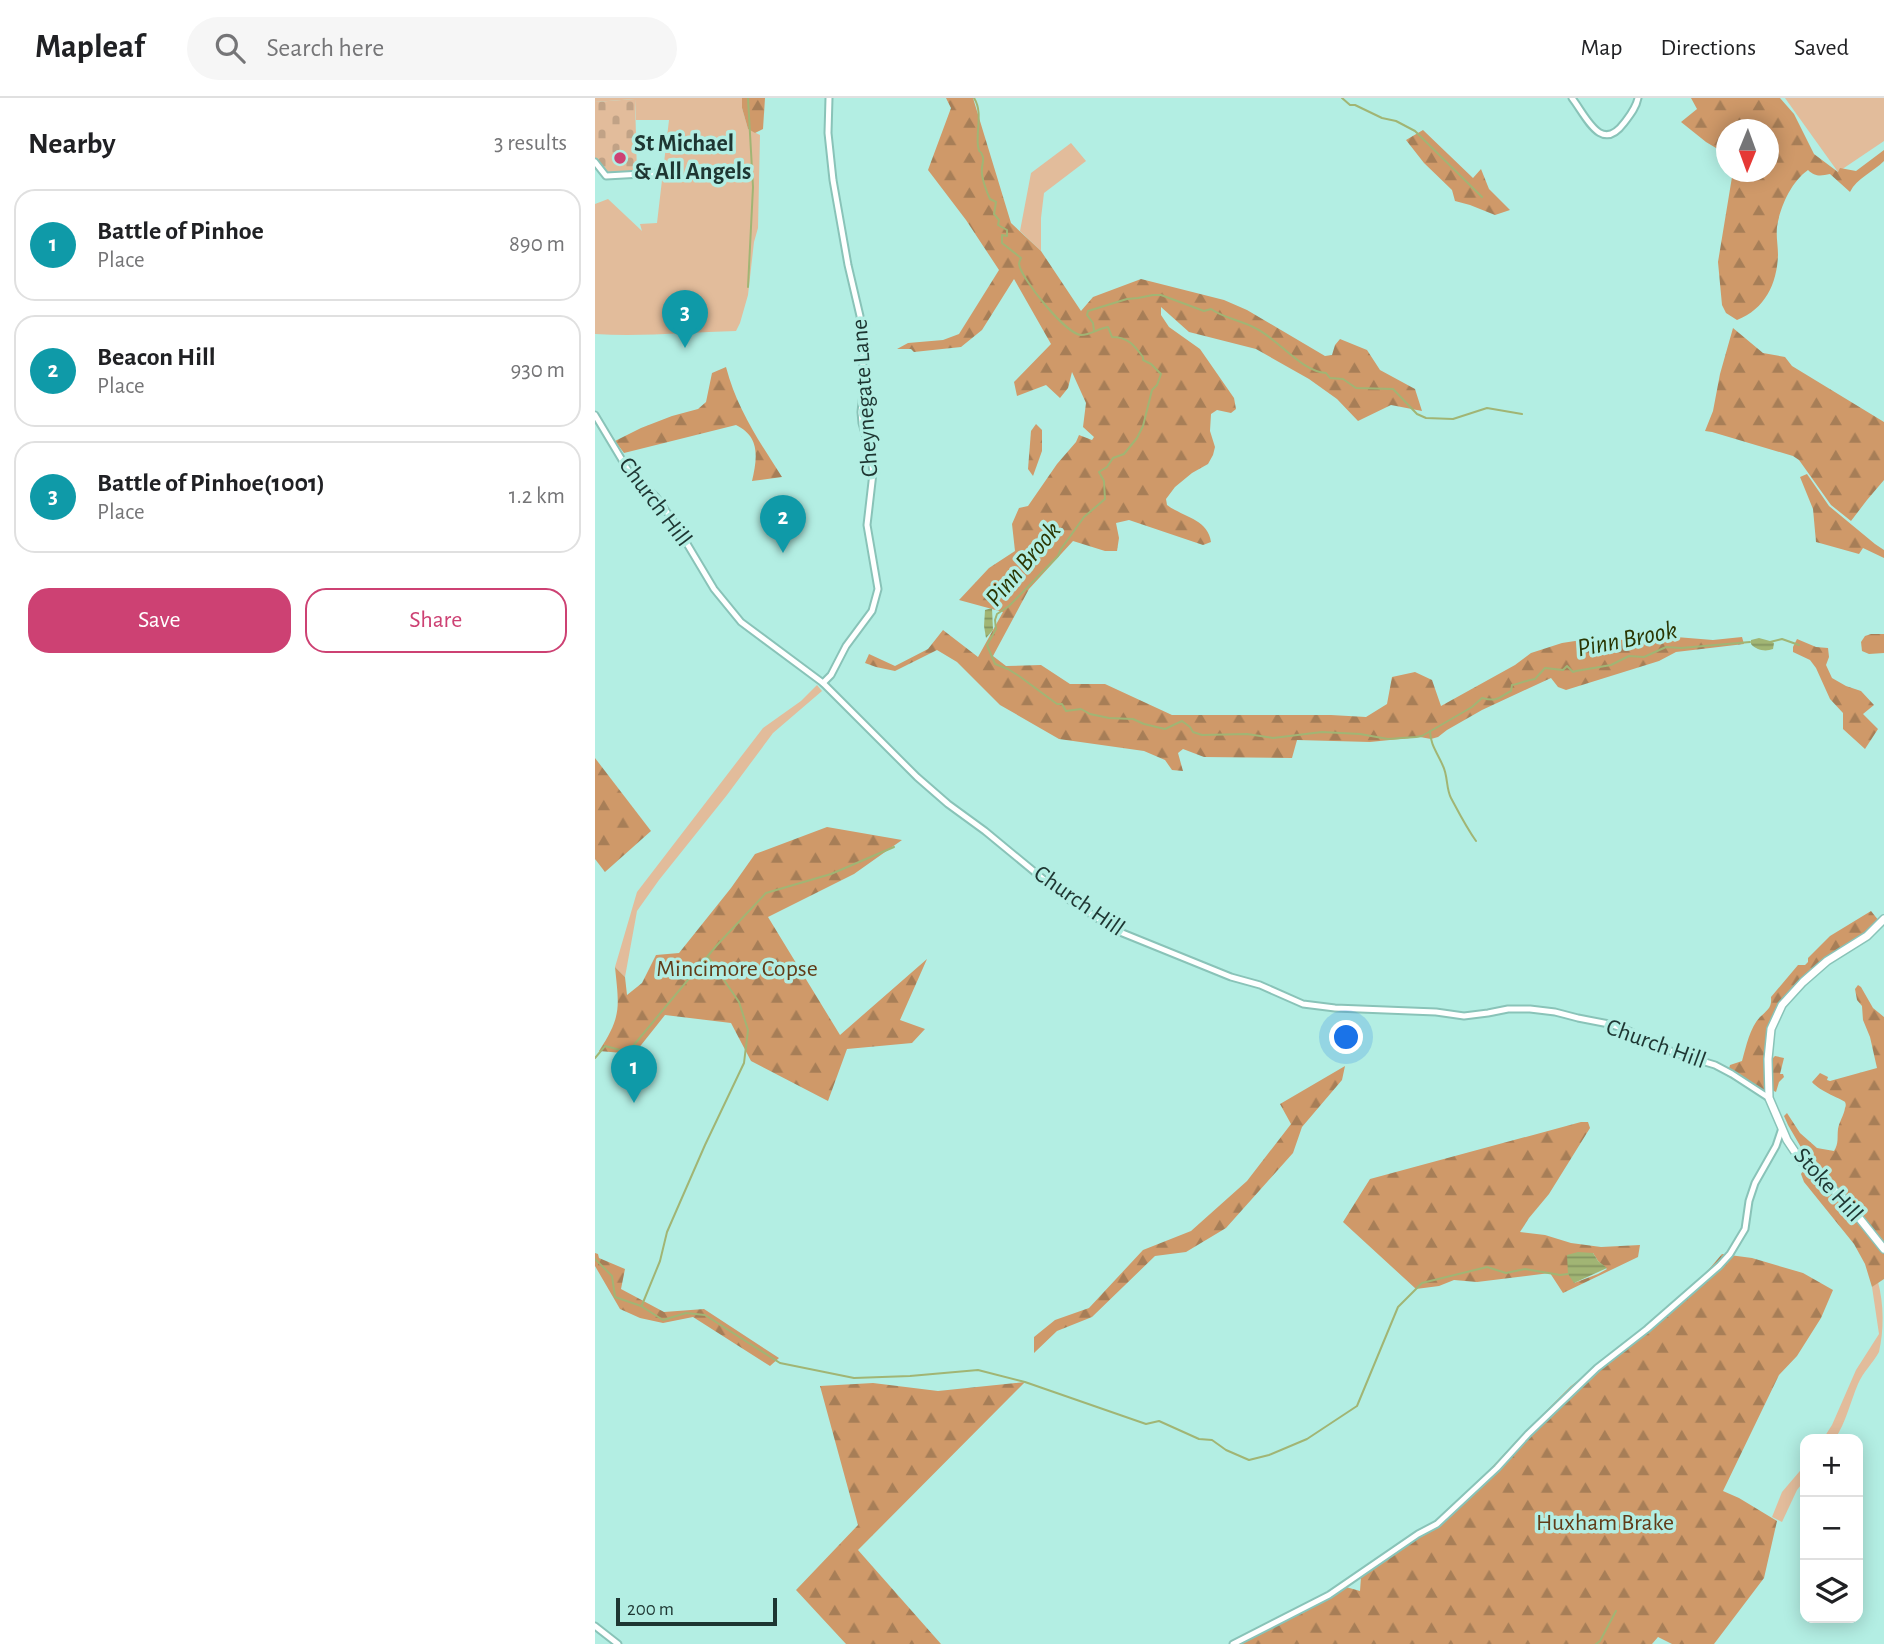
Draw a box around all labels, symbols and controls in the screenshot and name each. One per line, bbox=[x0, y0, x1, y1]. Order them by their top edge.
search box bbox=[187, 17, 677, 80]
icon: search bbox=[211, 29, 249, 67]
text: Mapleaf bbox=[35, 31, 145, 64]
text: Search here bbox=[267, 35, 384, 61]
text: Map bbox=[1580, 36, 1622, 60]
text: Directions bbox=[1660, 36, 1756, 60]
text: Saved bbox=[1794, 36, 1849, 60]
north arrow bbox=[1716, 119, 1779, 182]
text: Nearby bbox=[28, 129, 116, 159]
text: 3 results bbox=[494, 132, 567, 155]
place label: St Michael & All Angels bbox=[634, 132, 751, 184]
marker: St Michael & All Angels bbox=[612, 150, 628, 166]
text: Battle of Pinhoe bbox=[97, 218, 264, 244]
text: 1 bbox=[49, 233, 57, 256]
text: 890 m bbox=[509, 233, 565, 256]
text: Place bbox=[97, 249, 145, 272]
pin: 3 bbox=[662, 290, 708, 348]
street label: Cheynegate Lane bbox=[847, 318, 883, 478]
text: Beacon Hill bbox=[97, 344, 216, 370]
text: 2 bbox=[48, 359, 58, 382]
text: 930 m bbox=[510, 359, 565, 382]
text: Place bbox=[97, 375, 145, 398]
street label: Church Hill bbox=[614, 453, 696, 551]
text: Battle of Pinhoe(1001) bbox=[97, 470, 325, 496]
text: 3 bbox=[48, 485, 58, 508]
text: 1.2 km bbox=[509, 485, 565, 508]
pin: 2 bbox=[760, 495, 806, 553]
text: Place bbox=[97, 501, 145, 524]
water label: Pinn Brook bbox=[980, 517, 1066, 611]
button: Save bbox=[28, 588, 291, 653]
button: Share bbox=[305, 588, 567, 653]
water label: Pinn Brook bbox=[1575, 617, 1679, 661]
street label: Church Hill bbox=[1029, 861, 1129, 941]
park label: Mincimore Copse bbox=[656, 957, 818, 981]
street label: Church Hill bbox=[1603, 1015, 1709, 1073]
your location bbox=[1329, 1020, 1363, 1054]
pin: 1 bbox=[611, 1045, 657, 1103]
street label: Stoke Hill bbox=[1789, 1143, 1867, 1227]
map controls bbox=[1800, 1434, 1863, 1623]
button: + bbox=[1800, 1434, 1863, 1497]
button: − bbox=[1800, 1497, 1863, 1560]
park label: Huxham Brake bbox=[1536, 1511, 1674, 1535]
button: layers bbox=[1800, 1560, 1863, 1623]
scale bar bbox=[616, 1595, 777, 1627]
text: 200 m bbox=[627, 1600, 674, 1619]

